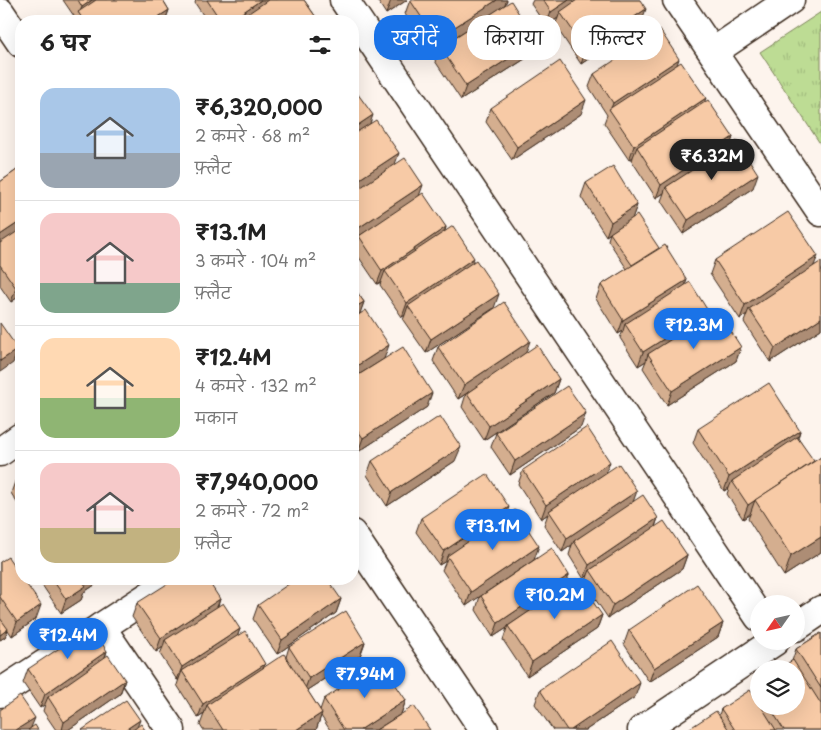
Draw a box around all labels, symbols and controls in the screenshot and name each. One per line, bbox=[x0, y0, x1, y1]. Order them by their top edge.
chip: खरीदें bbox=[374, 15, 457, 60]
chip: किराया bbox=[467, 15, 561, 60]
chip: फ़िल्टर bbox=[571, 15, 663, 60]
text: 6 घर bbox=[40, 26, 89, 58]
icon: filters bbox=[306, 31, 334, 59]
text: ₹6,320,000 bbox=[195, 90, 323, 122]
icon: home bbox=[80, 108, 140, 168]
text: 2 कमरे · 68 m² bbox=[195, 123, 310, 147]
pin: ₹6.32M bbox=[671, 138, 753, 181]
text: ₹6.32M bbox=[681, 143, 743, 167]
text: फ़्लैट bbox=[195, 155, 231, 179]
text: ₹13.1M bbox=[195, 215, 267, 247]
icon: home bbox=[80, 233, 140, 293]
text: 3 कमरे · 104 m² bbox=[195, 248, 316, 272]
text: फ़्लैट bbox=[195, 280, 231, 304]
pin: ₹12.3M bbox=[653, 308, 735, 350]
text: ₹12.3M bbox=[665, 312, 723, 336]
text: ₹12.4M bbox=[195, 340, 272, 372]
icon: home bbox=[80, 358, 140, 418]
text: 4 कमरे · 132 m² bbox=[195, 373, 317, 397]
text: मकान bbox=[195, 405, 237, 429]
text: ₹7,940,000 bbox=[195, 465, 318, 497]
icon: home bbox=[80, 483, 140, 543]
text: 2 कमरे · 72 m² bbox=[195, 498, 309, 522]
pin: ₹13.1M bbox=[452, 508, 534, 551]
text: ₹13.1M bbox=[466, 513, 520, 537]
text: फ़्लैट bbox=[195, 530, 231, 554]
pin: ₹10.2M bbox=[514, 578, 596, 620]
text: ₹10.2M bbox=[525, 582, 585, 606]
north arrow bbox=[750, 595, 805, 650]
map controls bbox=[750, 595, 805, 715]
pin: ₹12.4M bbox=[27, 618, 109, 660]
text: ₹12.4M bbox=[39, 622, 97, 646]
pin: ₹7.94M bbox=[324, 656, 406, 699]
button: layers bbox=[750, 660, 805, 715]
text: ₹7.94M bbox=[335, 661, 395, 685]

